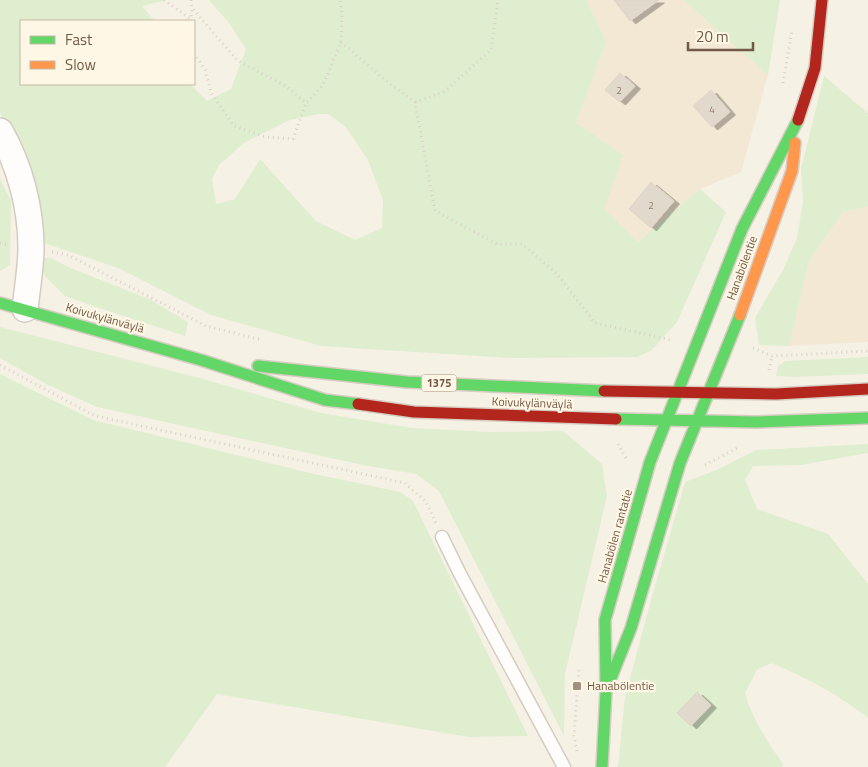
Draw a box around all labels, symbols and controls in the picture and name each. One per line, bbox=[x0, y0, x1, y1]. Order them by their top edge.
legend bbox=[20, 20, 195, 85]
scale bar bbox=[688, 20, 753, 52]
text: 20 m bbox=[696, 25, 729, 48]
text: Fast bbox=[65, 28, 93, 51]
text: Slow bbox=[65, 53, 96, 76]
house number: 2 bbox=[616, 83, 622, 98]
house number: 4 bbox=[709, 102, 715, 117]
house number: 2 bbox=[648, 198, 654, 213]
street label: Hanabölentie bbox=[721, 233, 762, 303]
street label: Koivukylänväylä bbox=[64, 297, 147, 338]
road number: 1375 bbox=[422, 374, 456, 392]
street label: Koivukylänväylä bbox=[491, 392, 573, 413]
street label: Hanabölen rantatie bbox=[592, 487, 637, 585]
place label: Hanabölentie bbox=[587, 676, 654, 695]
marker: Hanabölentie bbox=[571, 680, 583, 692]

